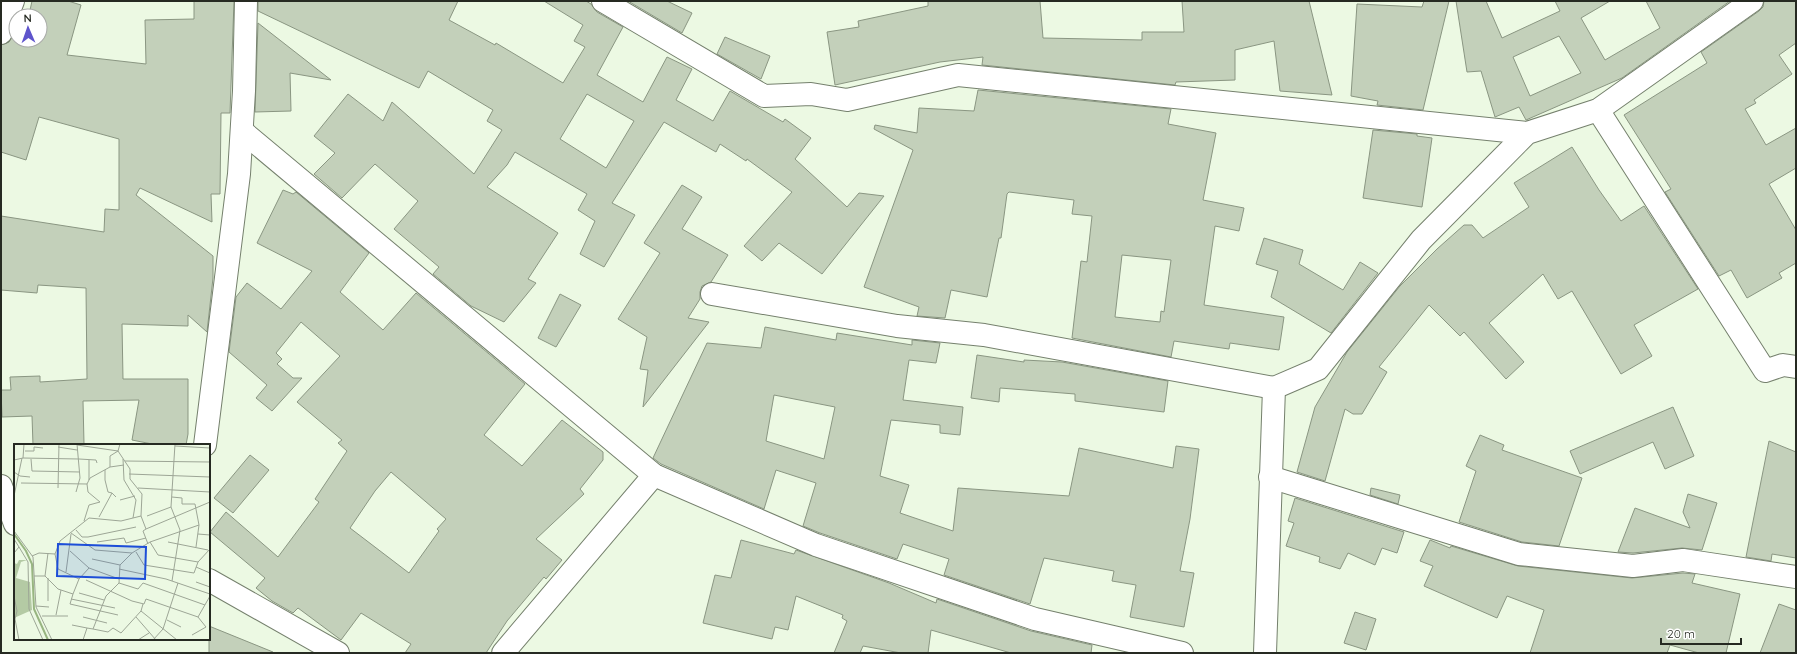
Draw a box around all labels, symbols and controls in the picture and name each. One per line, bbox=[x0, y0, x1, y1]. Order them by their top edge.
north arrow bbox=[8, 8, 48, 48]
text: N bbox=[23, 11, 32, 25]
inset map bbox=[14, 444, 210, 640]
scale bar bbox=[1661, 620, 1741, 646]
text: 20 m bbox=[1667, 626, 1695, 641]

